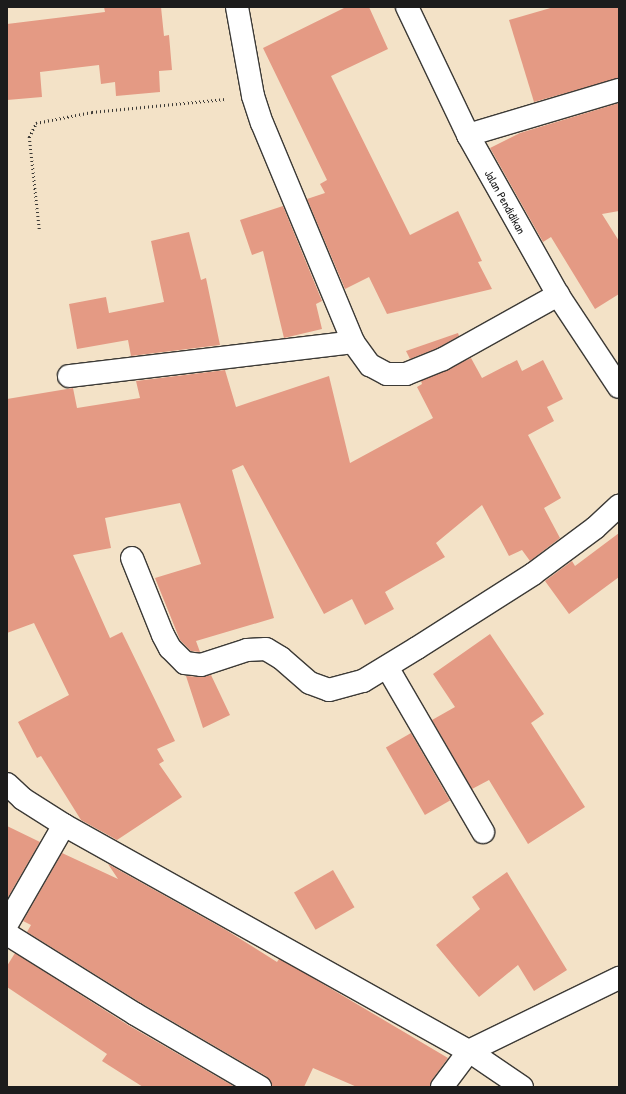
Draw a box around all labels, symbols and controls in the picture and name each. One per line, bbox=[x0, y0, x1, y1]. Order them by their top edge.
street label: Jalan Pendidikan bbox=[481, 167, 529, 237]

